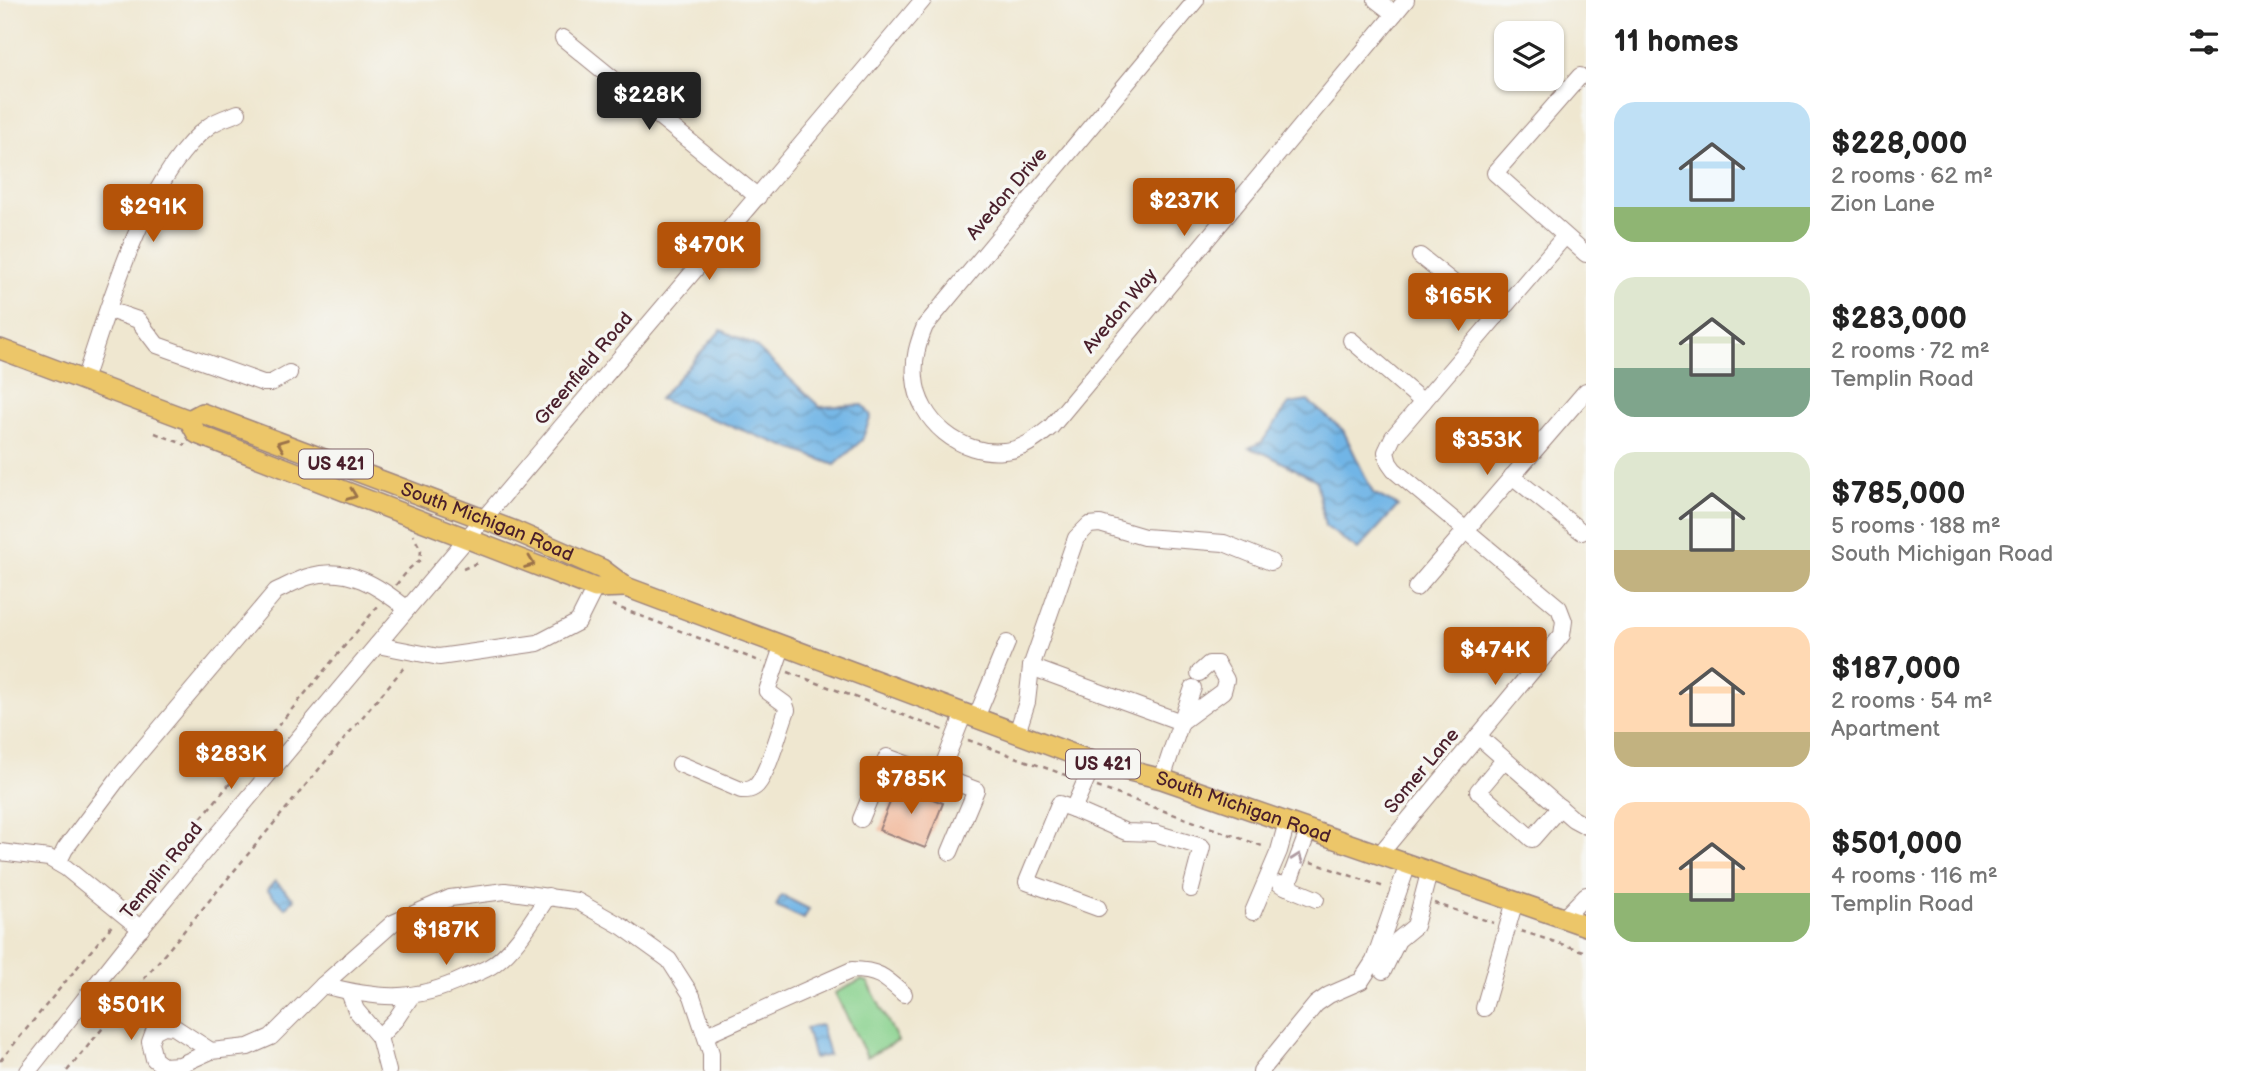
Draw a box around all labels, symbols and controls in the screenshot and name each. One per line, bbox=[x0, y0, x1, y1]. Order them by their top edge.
map controls bbox=[1494, 21, 1564, 91]
button: layers bbox=[1494, 21, 1564, 91]
icon: filters bbox=[2185, 23, 2223, 61]
text: 11 homes bbox=[1614, 24, 1738, 60]
pin: $228K bbox=[600, 72, 698, 132]
text: $228K bbox=[613, 81, 685, 109]
text: $228,000 bbox=[1831, 126, 1967, 162]
icon: home bbox=[1670, 130, 1754, 214]
street label: Avedon Drive bbox=[962, 143, 1052, 245]
text: 2 rooms · 62 m² bbox=[1831, 162, 1993, 190]
pin: $237K bbox=[1135, 178, 1233, 238]
pin: $291K bbox=[104, 184, 202, 244]
text: $237K bbox=[1149, 187, 1219, 215]
text: Zion Lane bbox=[1831, 190, 1935, 218]
text: $291K bbox=[119, 193, 187, 221]
pin: $470K bbox=[660, 222, 758, 282]
text: $470K bbox=[673, 231, 745, 259]
street label: Avedon Way bbox=[1078, 264, 1162, 358]
pin: $165K bbox=[1409, 274, 1507, 333]
text: $165K bbox=[1424, 282, 1492, 310]
text: $283,000 bbox=[1831, 301, 1967, 337]
icon: home bbox=[1670, 305, 1754, 389]
street label: Greenfield Road bbox=[530, 308, 638, 430]
text: 2 rooms · 72 m² bbox=[1831, 337, 1990, 365]
text: Templin Road bbox=[1831, 365, 1974, 393]
pin: $353K bbox=[1438, 418, 1536, 477]
text: $353K bbox=[1452, 426, 1522, 454]
one-way arrow bbox=[277, 438, 289, 452]
road number: US 421 bbox=[299, 450, 373, 478]
text: $785,000 bbox=[1831, 476, 1965, 512]
street label: South Michigan Road bbox=[398, 478, 577, 567]
icon: home bbox=[1670, 480, 1754, 564]
one-way arrow bbox=[345, 486, 357, 500]
text: 5 rooms · 188 m² bbox=[1831, 512, 2001, 540]
text: South Michigan Road bbox=[1831, 540, 2053, 568]
one-way arrow bbox=[524, 555, 536, 569]
pin: $474K bbox=[1446, 628, 1544, 687]
text: $474K bbox=[1460, 636, 1530, 664]
text: $187,000 bbox=[1831, 651, 1961, 687]
icon: home bbox=[1670, 655, 1754, 739]
text: 2 rooms · 54 m² bbox=[1831, 687, 1993, 715]
text: Apartment bbox=[1831, 715, 1940, 743]
street label: Somer Lane bbox=[1380, 724, 1464, 818]
pin: $283K bbox=[182, 732, 280, 791]
text: $283K bbox=[195, 740, 267, 768]
road number: US 421 bbox=[1066, 750, 1140, 778]
pin: $785K bbox=[862, 756, 960, 816]
text: $785K bbox=[876, 765, 946, 793]
street label: South Michigan Road bbox=[1154, 766, 1334, 848]
street label: Templin Road bbox=[116, 818, 208, 924]
text: $501,000 bbox=[1831, 826, 1962, 862]
icon: home bbox=[1670, 830, 1754, 914]
one-way arrow bbox=[1290, 852, 1304, 864]
text: 4 rooms · 116 m² bbox=[1831, 862, 1998, 890]
text: Templin Road bbox=[1831, 890, 1974, 918]
pin: $187K bbox=[397, 908, 495, 967]
text: $187K bbox=[413, 916, 480, 944]
pin: $501K bbox=[82, 982, 180, 1042]
text: $501K bbox=[97, 991, 165, 1019]

